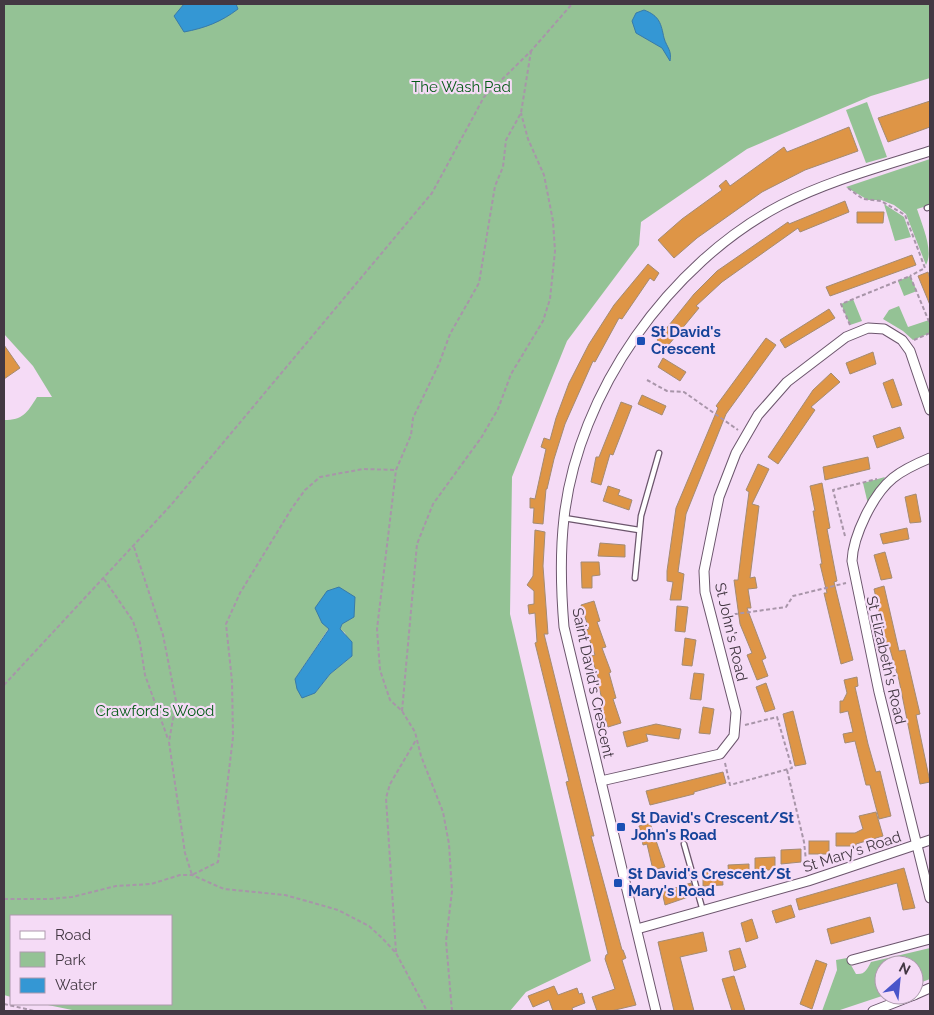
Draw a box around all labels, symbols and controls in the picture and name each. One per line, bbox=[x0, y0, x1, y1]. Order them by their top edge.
park label: The Wash Pad bbox=[411, 78, 511, 96]
place label: St David's Crescent bbox=[651, 323, 721, 358]
marker: St David's Crescent bbox=[635, 335, 647, 347]
street label: St John's Road bbox=[711, 581, 751, 683]
street label: St Elizabeth's Road bbox=[862, 594, 910, 726]
street label: Saint David's Crescent bbox=[568, 606, 618, 760]
park label: Crawford's Wood bbox=[96, 702, 214, 720]
place label: St David's Crescent/St John's Road bbox=[631, 809, 794, 844]
marker: St David's Crescent/St John's Road bbox=[615, 821, 627, 833]
street label: St Mary's Road bbox=[801, 828, 903, 876]
place label: St David's Crescent/St Mary's Road bbox=[628, 865, 791, 900]
marker: St David's Crescent/St Mary's Road bbox=[612, 877, 624, 889]
legend bbox=[10, 915, 172, 1005]
text: Road bbox=[55, 926, 91, 944]
text: Park bbox=[55, 951, 86, 969]
north arrow bbox=[874, 955, 924, 1005]
text: N bbox=[897, 959, 913, 978]
text: Water bbox=[55, 976, 98, 994]

